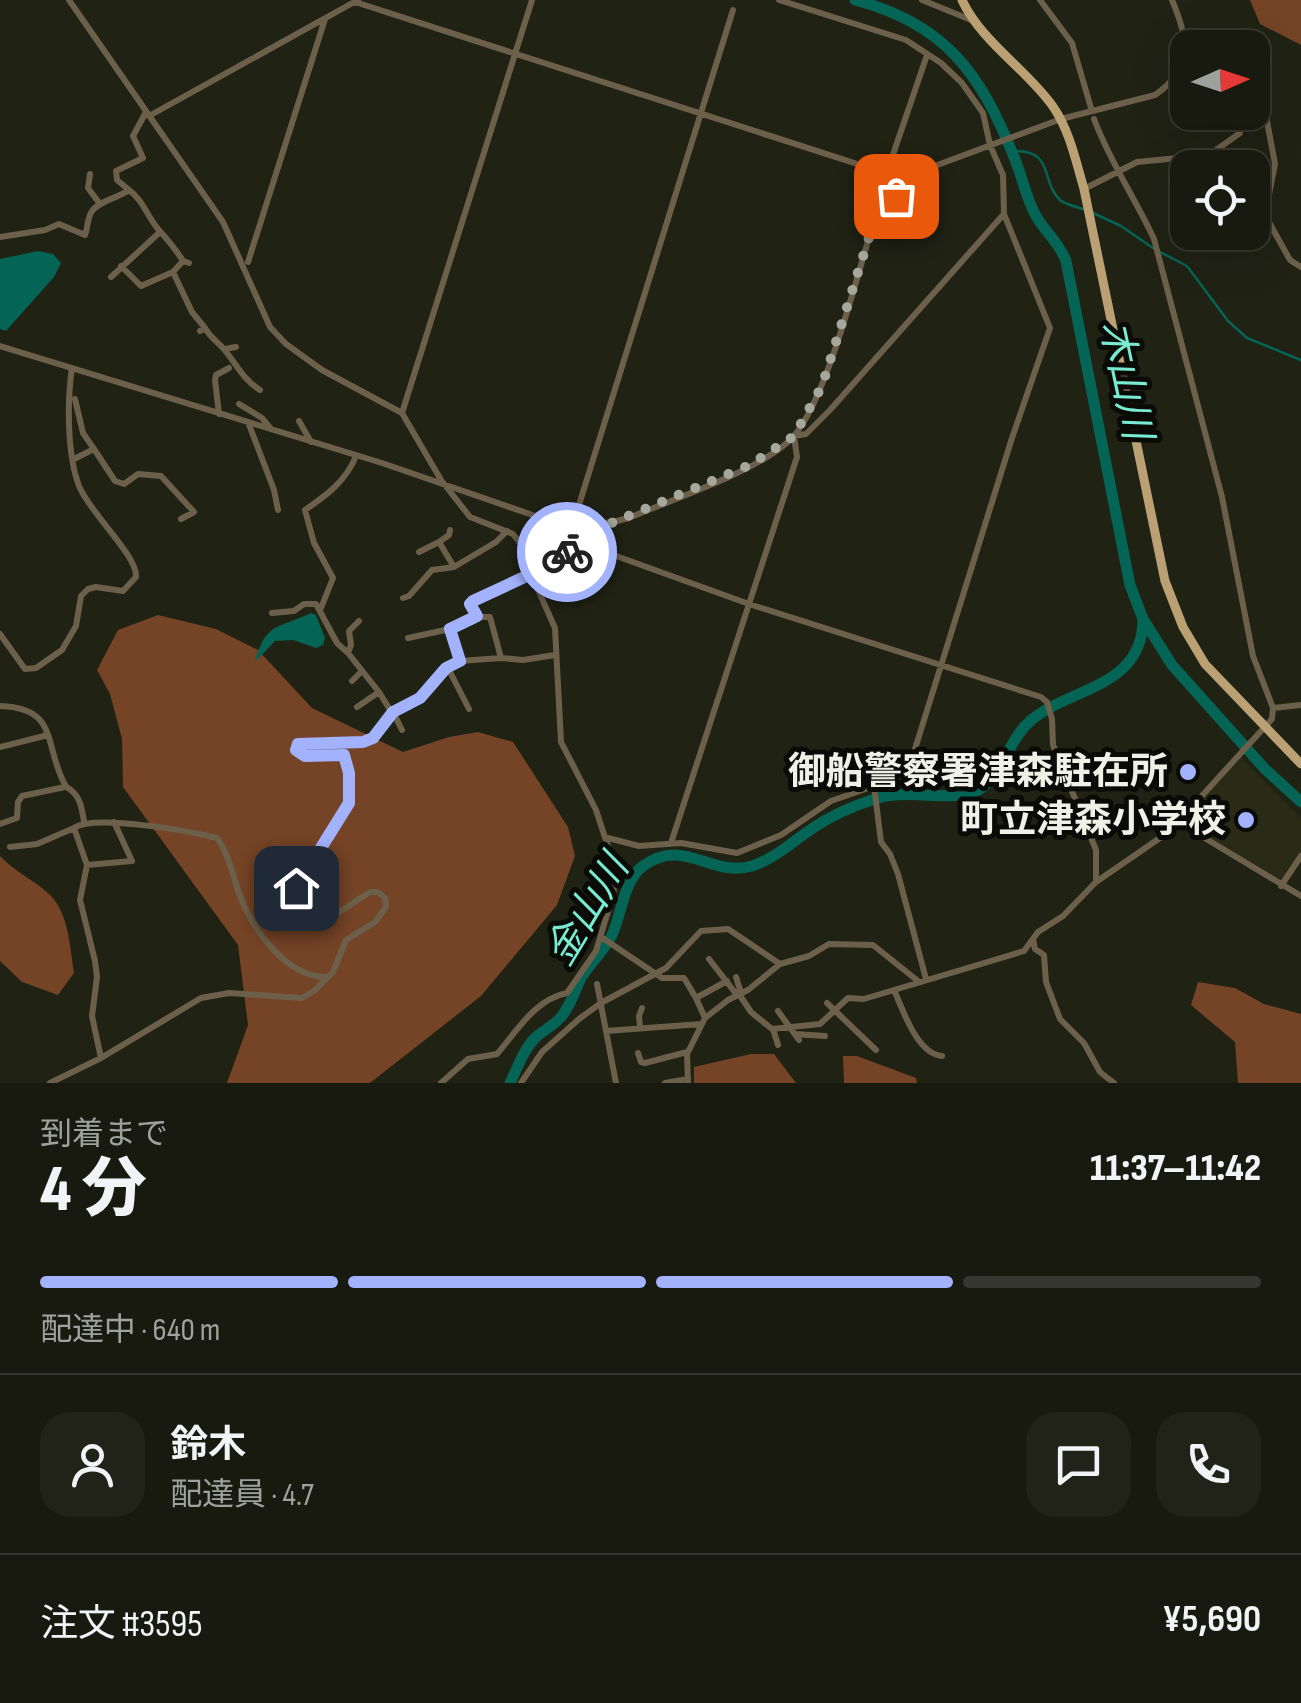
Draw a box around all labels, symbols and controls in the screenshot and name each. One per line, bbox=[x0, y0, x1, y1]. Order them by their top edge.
north arrow bbox=[1170, 30, 1270, 130]
map controls bbox=[1170, 30, 1270, 250]
button: locate bbox=[1170, 150, 1270, 250]
pin bbox=[854, 154, 939, 239]
icon: bag bbox=[869, 169, 924, 224]
water label: 木山川 bbox=[1089, 316, 1162, 448]
courier bbox=[517, 502, 617, 602]
icon: bike bbox=[540, 525, 595, 580]
place label: 御船警察署津森駐在所 bbox=[788, 750, 1168, 795]
marker: 御船警察署津森駐在所 bbox=[1177, 761, 1199, 783]
place label: 町立津森小学校 bbox=[960, 798, 1226, 843]
marker: 町立津森小学校 bbox=[1235, 809, 1257, 831]
water label: 金山川 bbox=[537, 844, 642, 975]
pin bbox=[254, 846, 339, 931]
icon: home bbox=[269, 861, 324, 916]
text: 到着まで bbox=[40, 1115, 168, 1154]
text: 11:37–11:42 bbox=[1090, 1146, 1261, 1191]
text: 4 分 bbox=[40, 1152, 147, 1230]
text: 配達中 · 640 m bbox=[40, 1311, 220, 1350]
button: person bbox=[40, 1412, 145, 1517]
button: chat bbox=[1026, 1412, 1131, 1517]
button: phone bbox=[1156, 1412, 1261, 1517]
text: 鈴木 bbox=[170, 1423, 246, 1468]
text: 配達員 · 4.7 bbox=[170, 1476, 314, 1515]
text: ¥5,690 bbox=[1162, 1597, 1261, 1642]
text: 注文 #3595 bbox=[40, 1602, 203, 1647]

